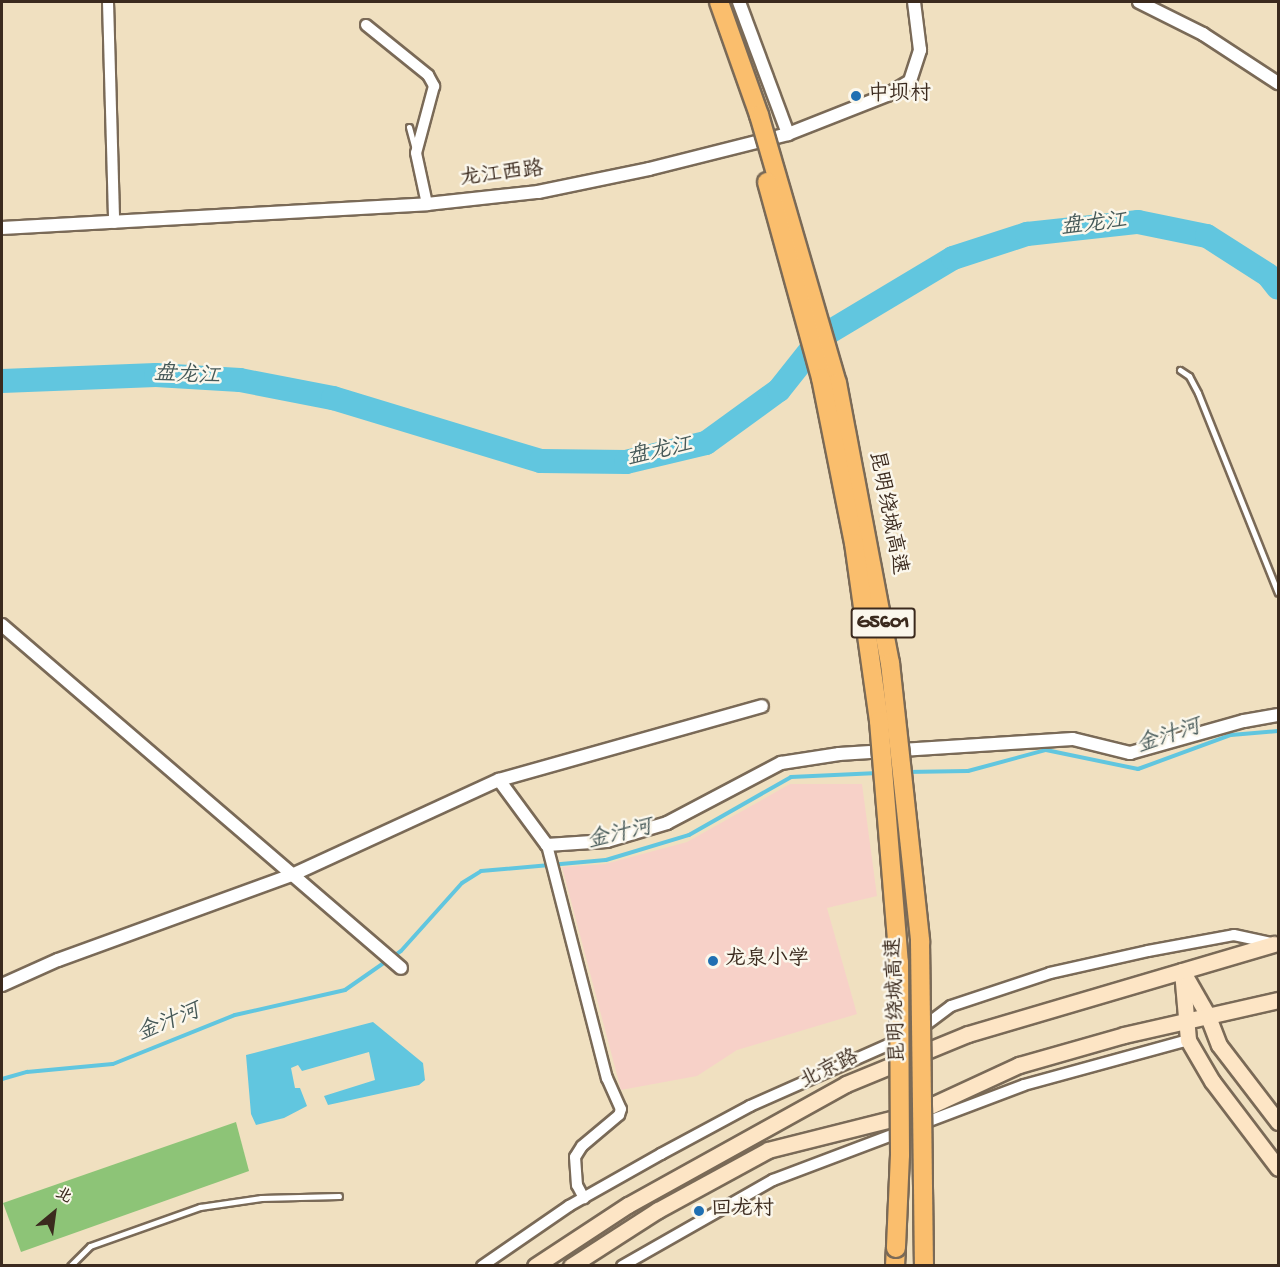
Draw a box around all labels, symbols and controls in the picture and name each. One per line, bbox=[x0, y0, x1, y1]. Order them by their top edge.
place label: 中坝村 bbox=[868, 83, 931, 109]
marker: 中坝村 bbox=[849, 89, 863, 103]
street label: 龙江西路 bbox=[459, 158, 545, 194]
water label: 盘龙江 bbox=[1060, 209, 1128, 243]
water label: 盘龙江 bbox=[153, 362, 221, 392]
water label: 盘龙江 bbox=[625, 433, 695, 473]
street label: 昆明绕城高速 bbox=[862, 449, 910, 577]
road number: G5601 bbox=[850, 606, 916, 640]
water label: 金汁河 bbox=[1134, 715, 1204, 761]
water label: 金汁河 bbox=[585, 816, 655, 856]
street label: 昆明绕城高速 bbox=[883, 937, 913, 1063]
place label: 龙泉小学 bbox=[725, 948, 809, 974]
marker: 龙泉小学 bbox=[706, 954, 720, 968]
water label: 金汁河 bbox=[133, 999, 205, 1049]
street label: 北京路 bbox=[796, 1046, 864, 1096]
north arrow bbox=[24, 1183, 84, 1243]
text: 北 bbox=[51, 1185, 75, 1209]
place label: 回龙村 bbox=[711, 1198, 774, 1224]
marker: 回龙村 bbox=[692, 1204, 706, 1218]

